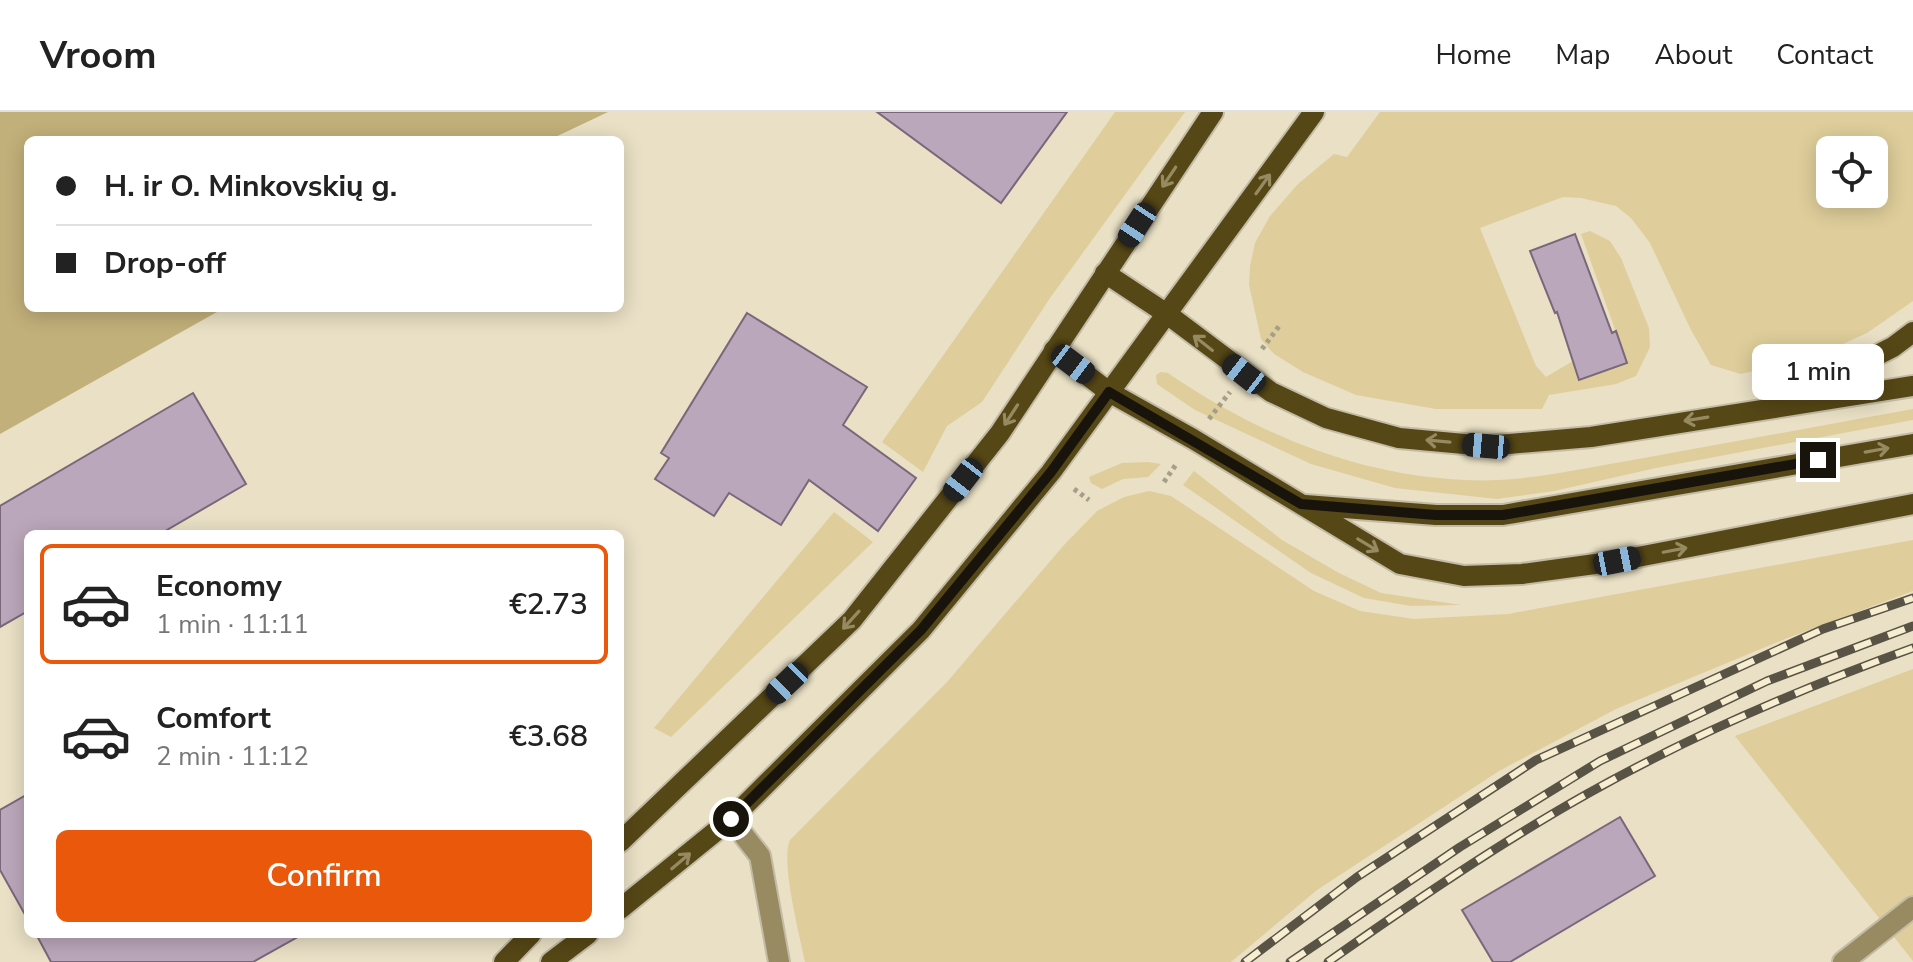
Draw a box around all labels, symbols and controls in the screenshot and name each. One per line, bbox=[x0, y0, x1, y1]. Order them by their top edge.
text: Vroom bbox=[40, 30, 157, 81]
text: Home bbox=[1436, 36, 1511, 74]
text: Map bbox=[1555, 36, 1610, 74]
text: About bbox=[1654, 36, 1732, 74]
text: Contact bbox=[1776, 36, 1873, 74]
map controls bbox=[1816, 136, 1888, 208]
button: locate bbox=[1816, 136, 1888, 208]
one-way arrow bbox=[1161, 165, 1177, 187]
text: H. ir O. Minkovskių g. bbox=[104, 166, 397, 207]
one-way arrow bbox=[1254, 173, 1271, 195]
car bbox=[1114, 198, 1160, 252]
text: Drop-off bbox=[104, 243, 226, 284]
one-way arrow bbox=[1193, 334, 1214, 351]
car bbox=[1047, 340, 1099, 388]
callout: 1 min bbox=[1752, 344, 1884, 400]
car bbox=[1218, 350, 1270, 398]
text: 1 min bbox=[1785, 354, 1851, 389]
one-way arrow bbox=[1003, 404, 1020, 426]
one-way arrow bbox=[1684, 413, 1710, 428]
car bbox=[1461, 432, 1511, 460]
one-way arrow bbox=[1426, 434, 1452, 449]
one-way arrow bbox=[1864, 441, 1889, 456]
route end bbox=[1800, 442, 1836, 478]
car bbox=[939, 454, 987, 506]
one-way arrow bbox=[1356, 537, 1379, 553]
one-way arrow bbox=[1662, 541, 1688, 556]
car bbox=[1591, 545, 1643, 577]
text: Economy bbox=[156, 566, 282, 607]
icon: car bbox=[60, 568, 132, 640]
text: €2.73 bbox=[509, 584, 588, 625]
text: 1 min · 11:11 bbox=[156, 607, 309, 642]
one-way arrow bbox=[842, 609, 860, 629]
car bbox=[761, 658, 813, 708]
text: Comfort bbox=[156, 698, 271, 739]
icon: car bbox=[60, 700, 132, 772]
text: €3.68 bbox=[509, 716, 588, 757]
text: 2 min · 11:12 bbox=[156, 739, 309, 774]
route start bbox=[713, 801, 749, 837]
button: Confirm bbox=[56, 830, 592, 922]
one-way arrow bbox=[670, 852, 691, 869]

